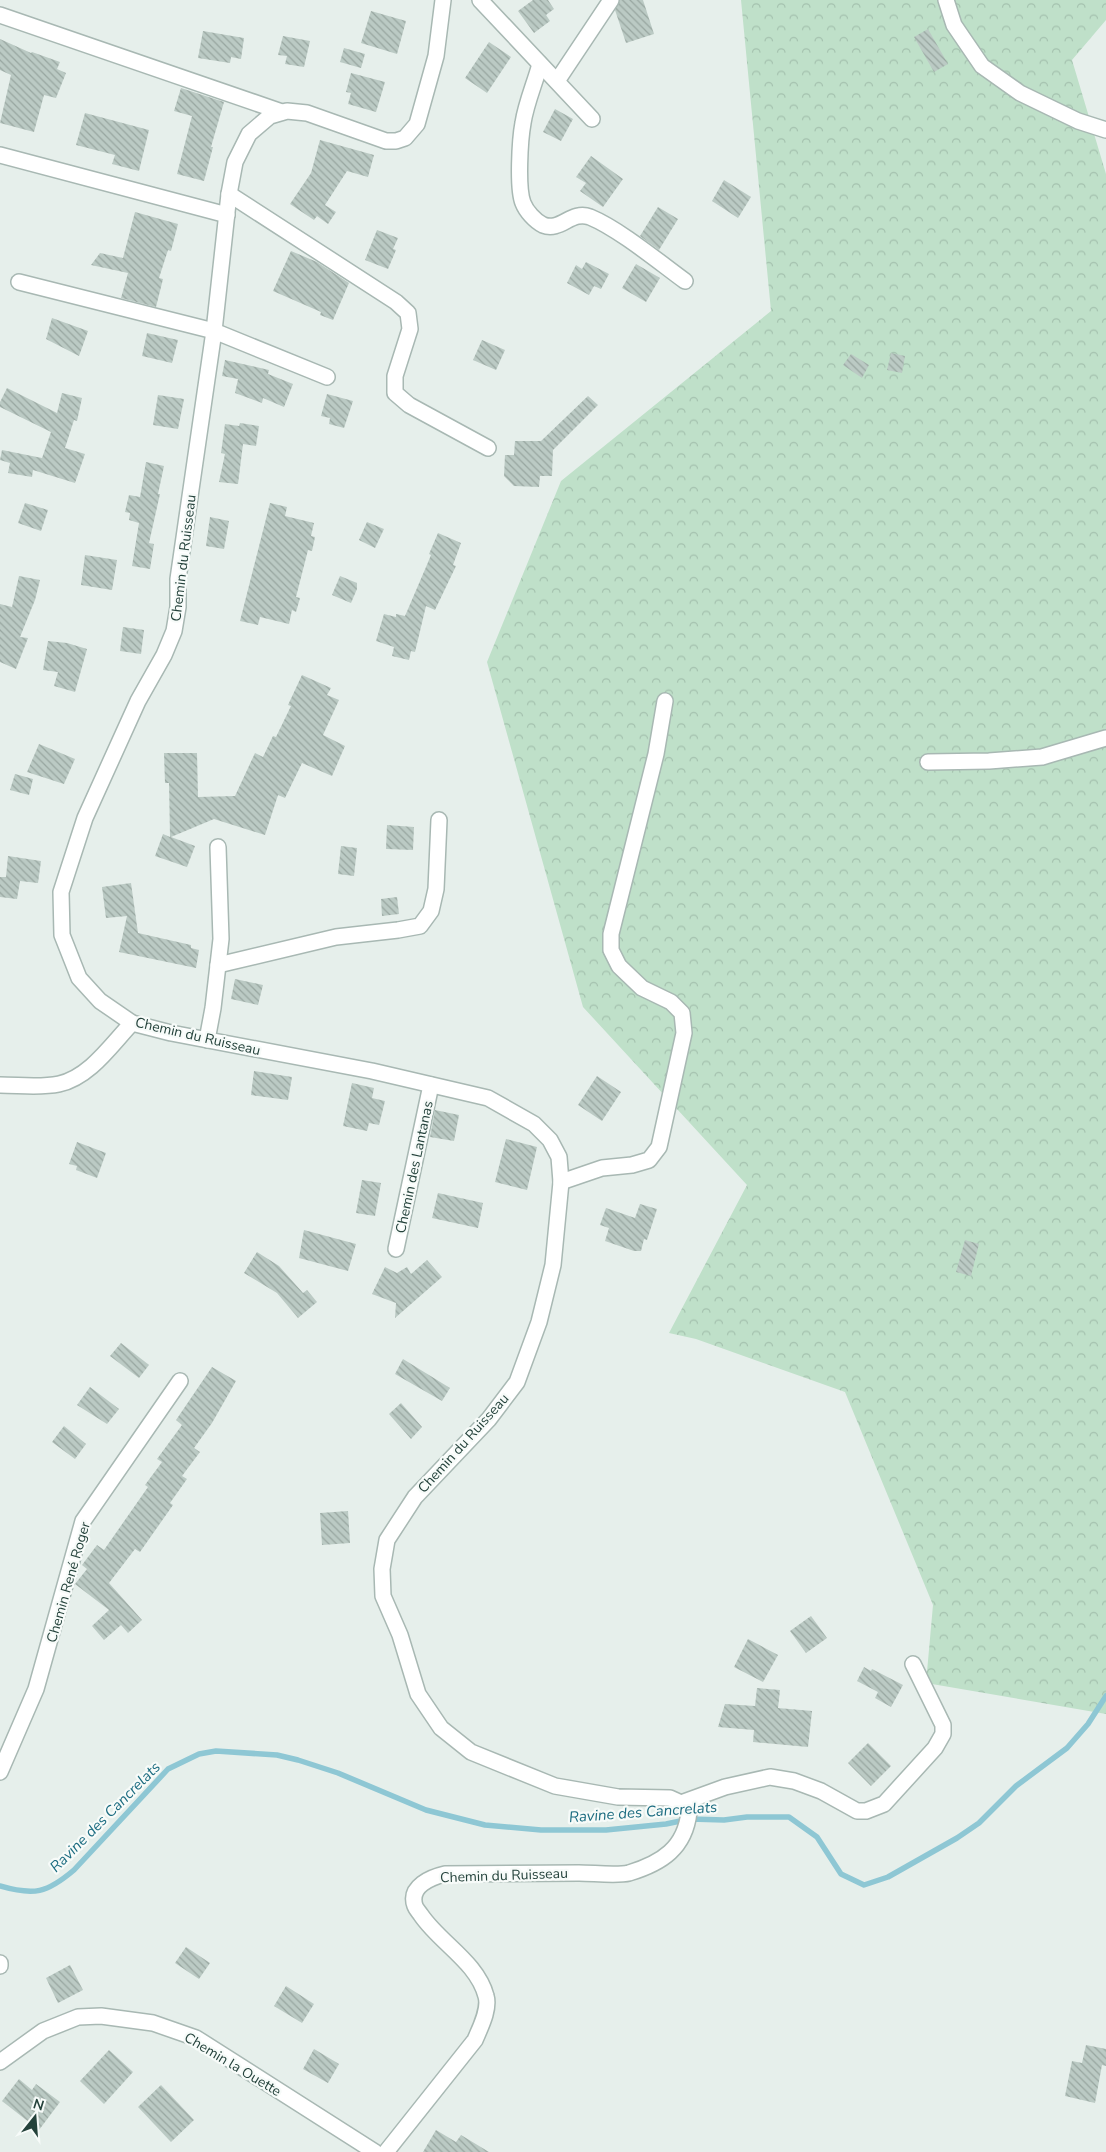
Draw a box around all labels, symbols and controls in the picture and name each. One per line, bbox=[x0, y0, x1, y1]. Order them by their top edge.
street label: Chemin du Ruisseau bbox=[166, 493, 201, 623]
street label: Chemin du Ruisseau bbox=[133, 1013, 262, 1060]
street label: Chemin des Lantanas bbox=[391, 1099, 438, 1235]
street label: Chemin du Ruisseau bbox=[414, 1389, 513, 1497]
street label: Chemin René Roger bbox=[42, 1519, 95, 1645]
water label: Ravine des Cancrelats bbox=[45, 1757, 165, 1877]
water label: Ravine des Cancrelats bbox=[568, 1797, 718, 1827]
street label: Chemin du Ruisseau bbox=[440, 1864, 568, 1887]
street label: Chemin la Ouette bbox=[181, 2028, 285, 2101]
north arrow bbox=[10, 2092, 60, 2142]
text: N bbox=[31, 2094, 46, 2116]

